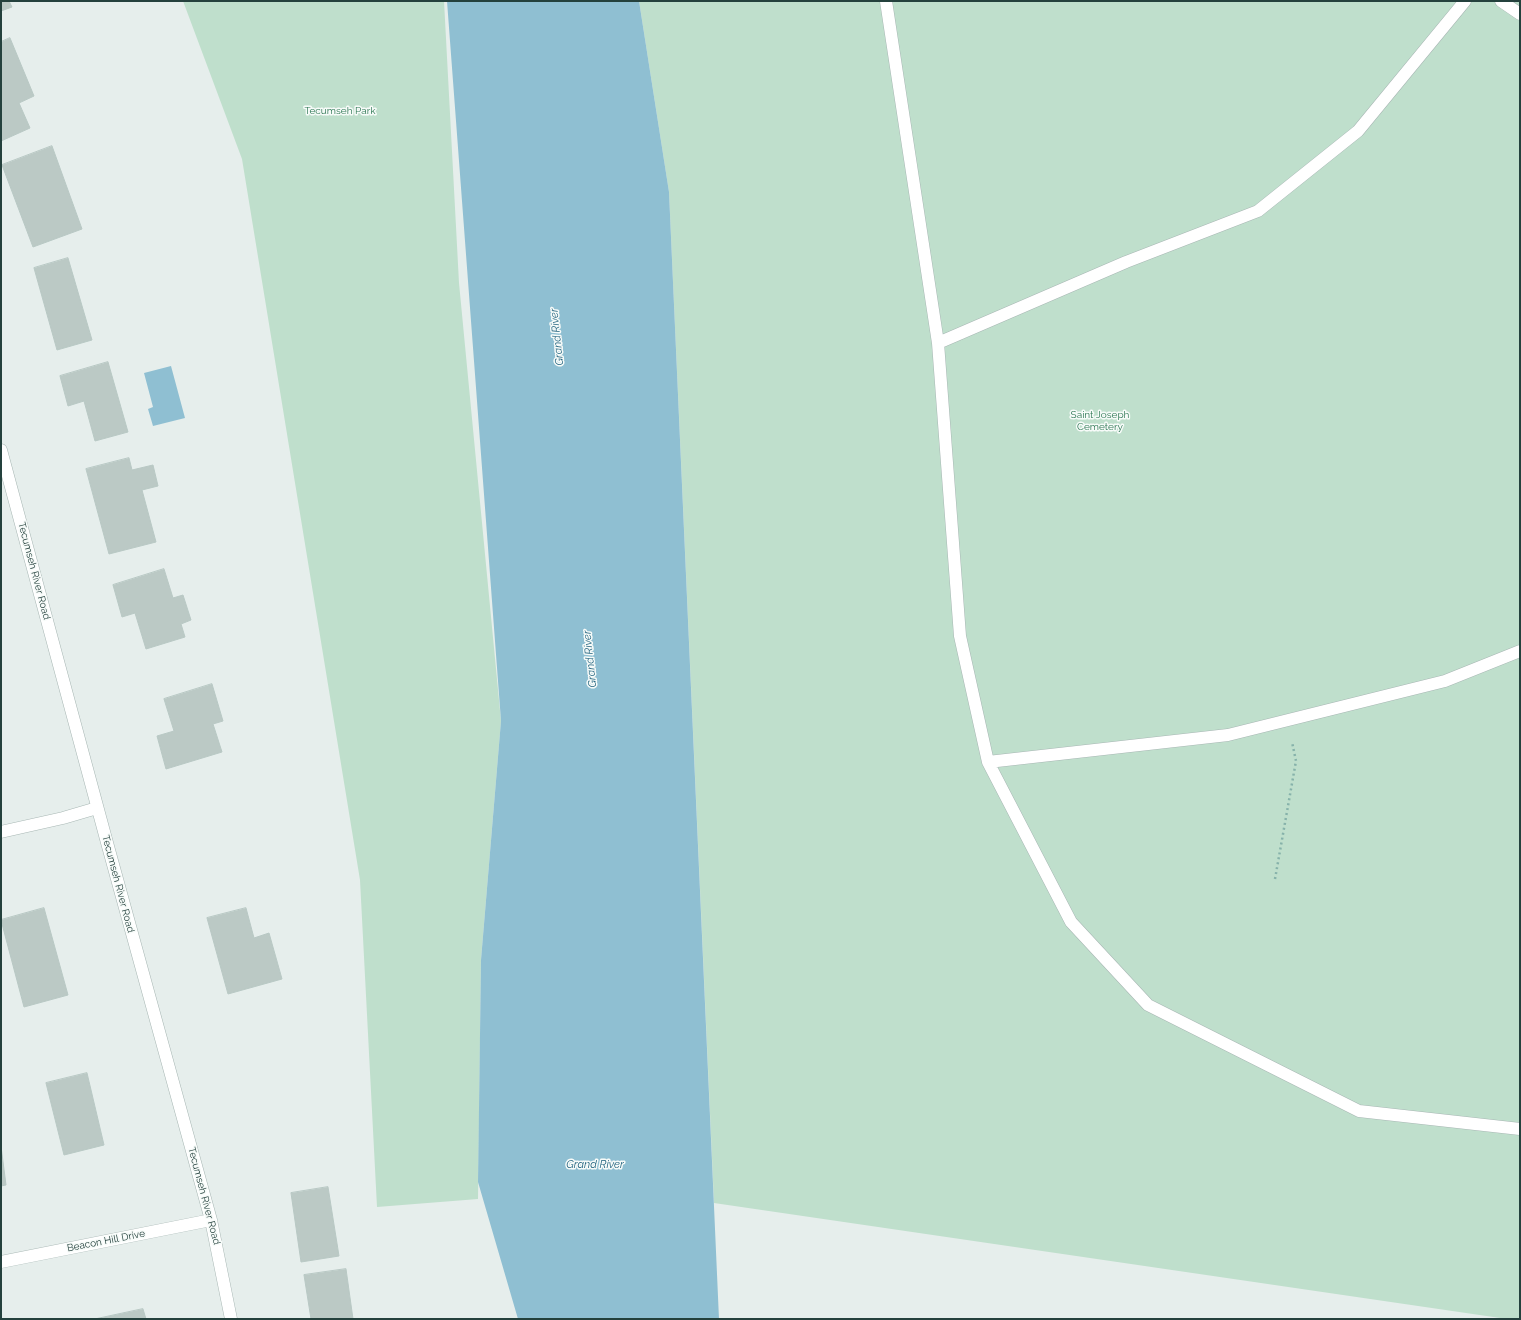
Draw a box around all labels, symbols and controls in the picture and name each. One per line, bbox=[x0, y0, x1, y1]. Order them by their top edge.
park label: Tecumseh Park bbox=[305, 105, 375, 117]
water label: Grand River bbox=[547, 308, 567, 366]
park label: Saint Joseph Cemetery bbox=[1071, 409, 1129, 432]
street label: Tecumseh River Road bbox=[15, 521, 53, 621]
water label: Grand River bbox=[580, 630, 600, 688]
street label: Tecumseh River Road bbox=[99, 834, 137, 934]
street label: Tecumseh River Road bbox=[185, 1146, 223, 1246]
water label: Grand River bbox=[566, 1158, 624, 1172]
street label: Beacon Hill Drive bbox=[66, 1228, 146, 1254]

